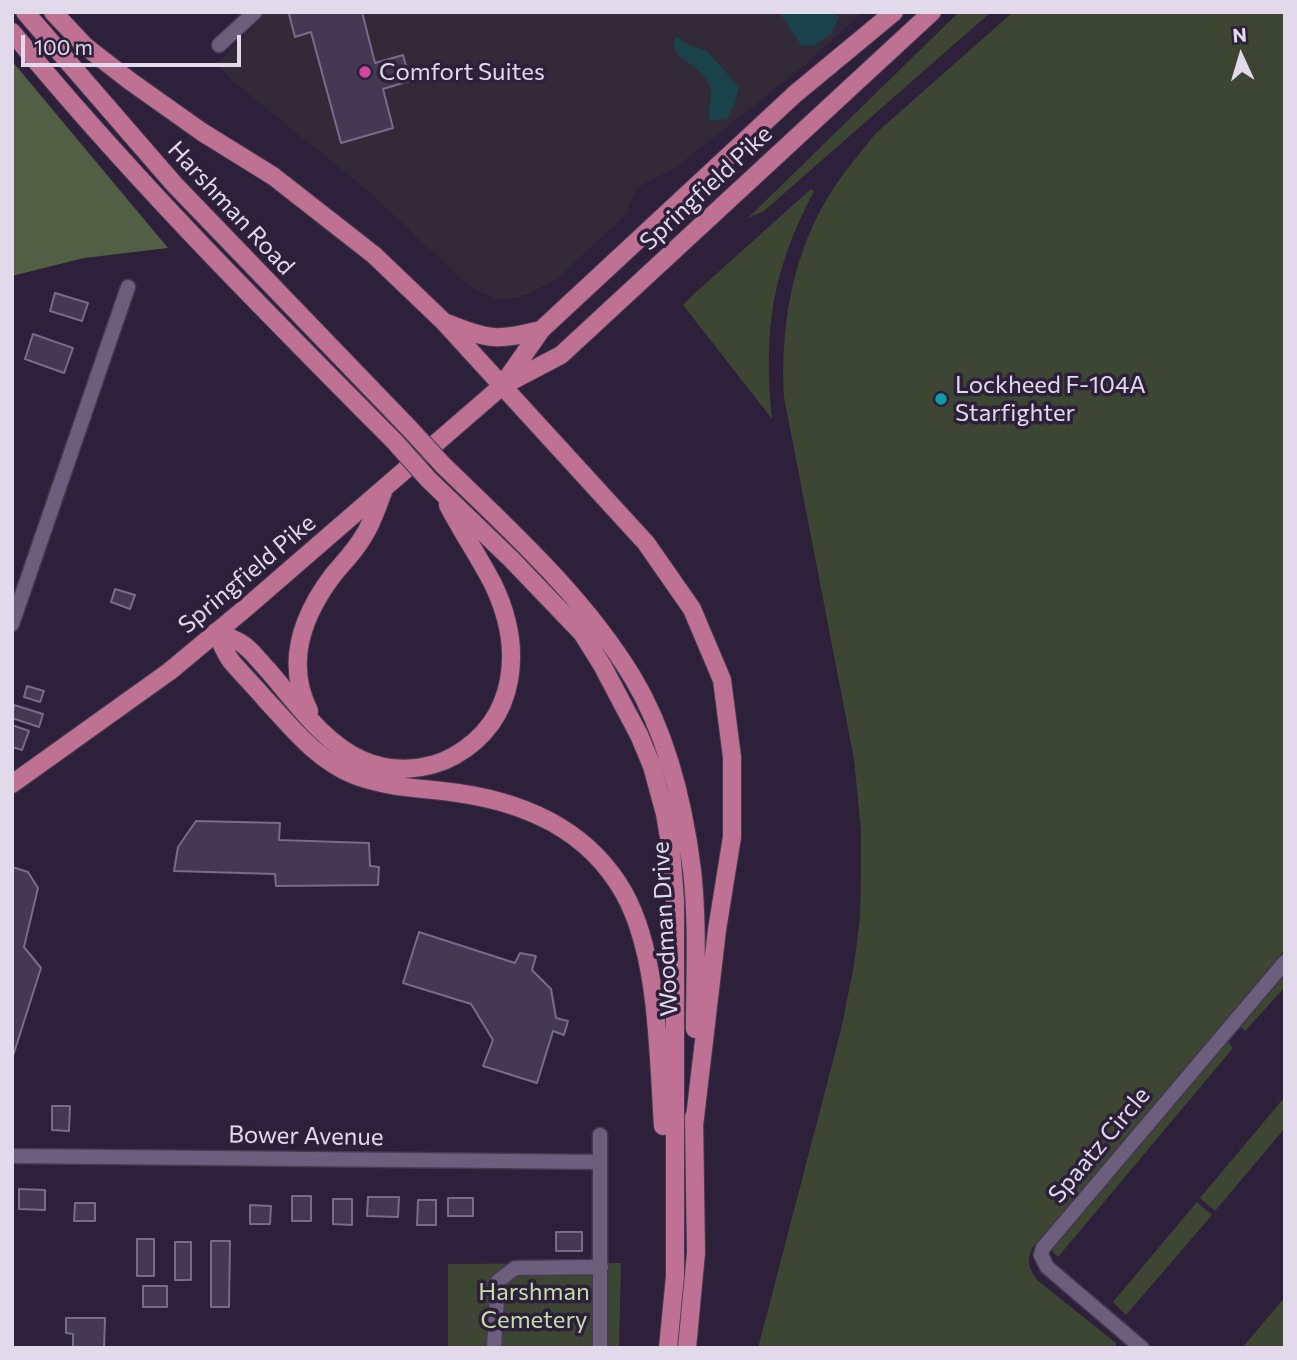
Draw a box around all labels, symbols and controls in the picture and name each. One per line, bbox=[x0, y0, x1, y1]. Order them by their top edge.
scale bar bbox=[24, 21, 245, 65]
north arrow bbox=[1206, 21, 1276, 91]
text: N bbox=[1232, 23, 1247, 47]
text: 100 m bbox=[34, 34, 93, 59]
place label: Comfort Suites bbox=[379, 58, 545, 86]
marker: Comfort Suites bbox=[357, 64, 373, 80]
street label: Springfield Pike bbox=[634, 119, 778, 257]
street label: Harshman Road bbox=[162, 135, 300, 281]
place label: Lockheed F-104A Starfighter bbox=[955, 371, 1146, 427]
marker: Lockheed F-104A Starfighter bbox=[933, 391, 949, 407]
street label: Springfield Pike bbox=[173, 508, 321, 640]
street label: Woodman Drive bbox=[646, 841, 684, 1017]
street label: Spaatz Circle bbox=[1042, 1081, 1156, 1209]
street label: Bower Avenue bbox=[228, 1120, 384, 1152]
park label: Harshman Cemetery bbox=[478, 1278, 590, 1334]

